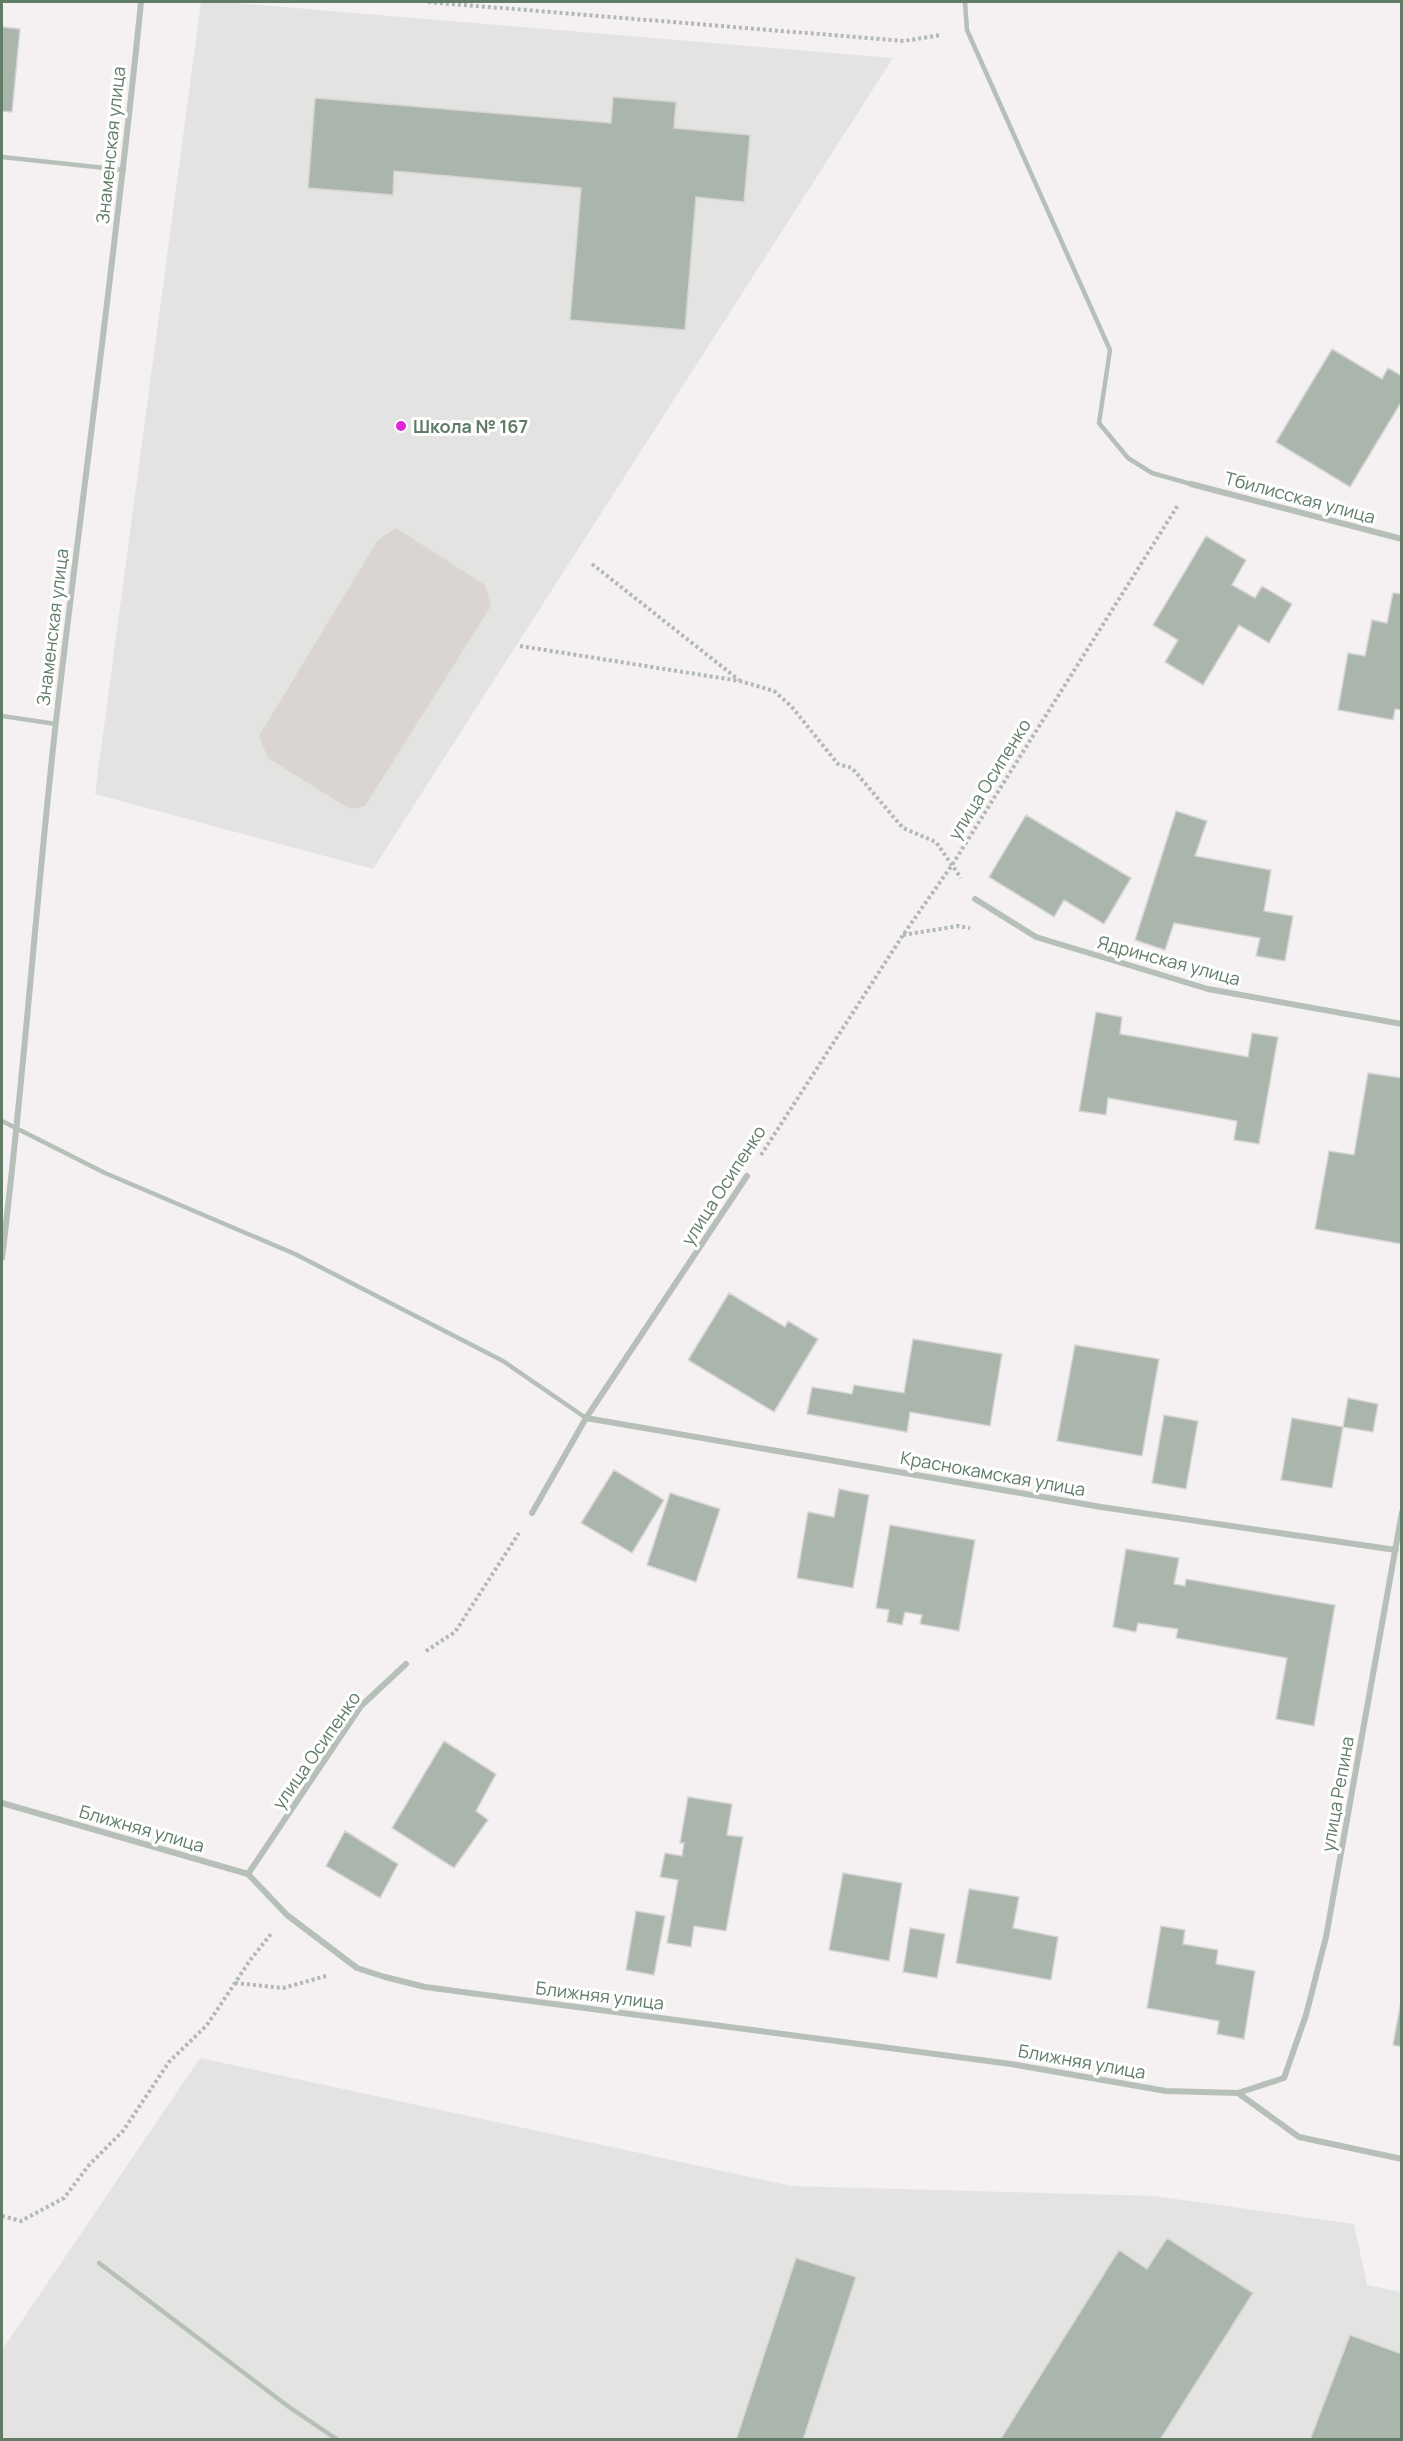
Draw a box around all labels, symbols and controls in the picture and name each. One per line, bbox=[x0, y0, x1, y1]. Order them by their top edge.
street label: Знаменская улица bbox=[90, 65, 130, 225]
place label: Школа № 167 bbox=[413, 414, 528, 438]
marker: Школа № 167 bbox=[394, 419, 408, 433]
street label: Тбилисская улица bbox=[1222, 465, 1378, 529]
street label: Знаменская улица bbox=[30, 547, 74, 707]
street label: улица Осипенко bbox=[942, 714, 1036, 844]
street label: Ядринская улица bbox=[1095, 929, 1243, 991]
street label: улица Осипенко bbox=[675, 1120, 771, 1250]
street label: Краснокамская улица bbox=[899, 1445, 1087, 1501]
street label: улица Осипенко bbox=[266, 1686, 366, 1814]
street label: улица Репина bbox=[1315, 1734, 1359, 1854]
street label: Ближняя улица bbox=[77, 1799, 207, 1857]
street label: Ближняя улица bbox=[535, 1975, 665, 2015]
street label: Ближняя улица bbox=[1016, 2038, 1148, 2084]

